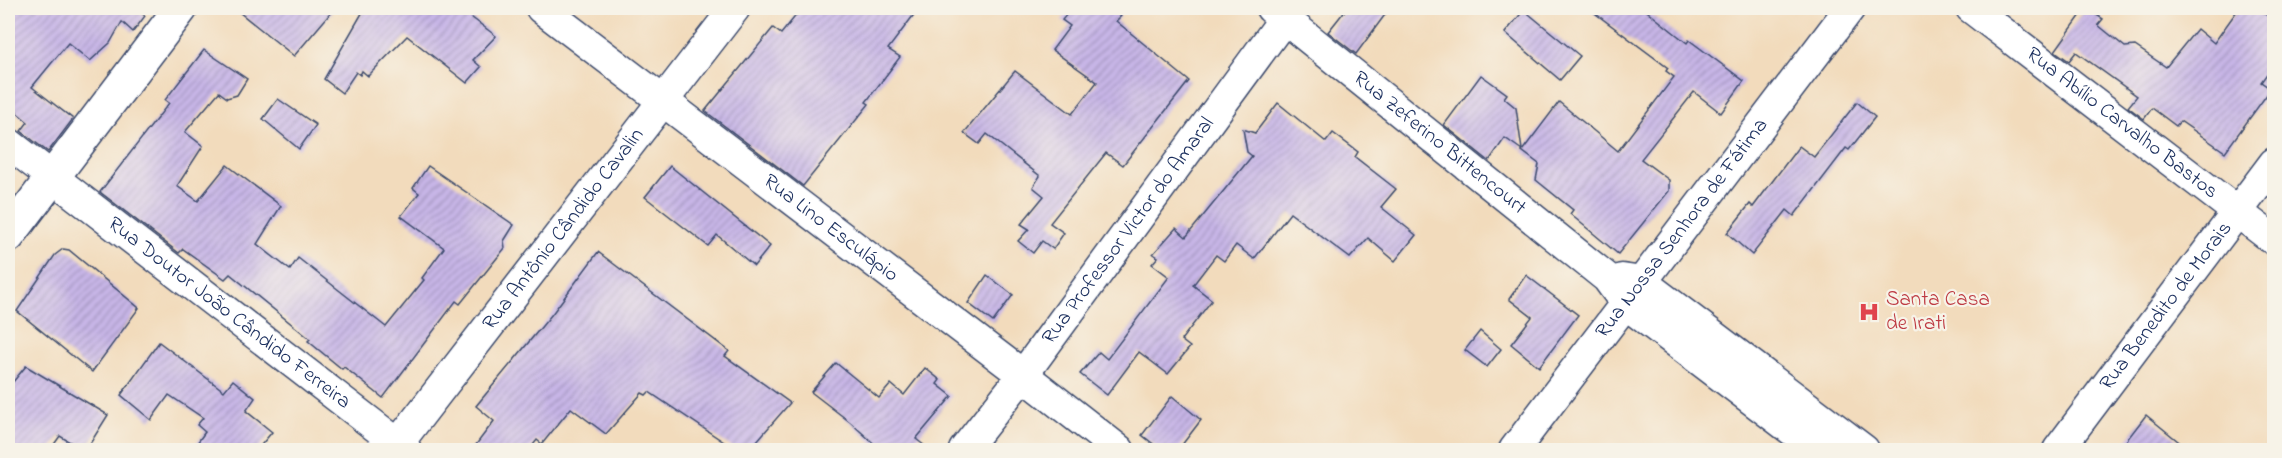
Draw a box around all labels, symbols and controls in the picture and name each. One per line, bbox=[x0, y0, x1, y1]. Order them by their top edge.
street label: Rua Abílio Carvalho Bastos bbox=[2019, 40, 2224, 207]
street label: Rua Zeferino Bittencourt bbox=[1346, 64, 1533, 222]
street label: Rua Professor Victor do Amaral bbox=[1035, 111, 1222, 351]
street label: Rua Nossa Senhora de Fátima bbox=[1589, 112, 1776, 345]
street label: Rua Antônio Cândido Cavalin bbox=[476, 122, 652, 337]
street label: Rua Lino Esculápio bbox=[757, 167, 905, 290]
street label: Rua Doutor João Cândido Ferreira bbox=[101, 210, 357, 417]
street label: Rua Benedito de Morais bbox=[2093, 215, 2240, 397]
place label: Santa Casa de Irati bbox=[1886, 285, 1990, 339]
hospital icon: Santa Casa de Irati bbox=[1857, 300, 1881, 324]

